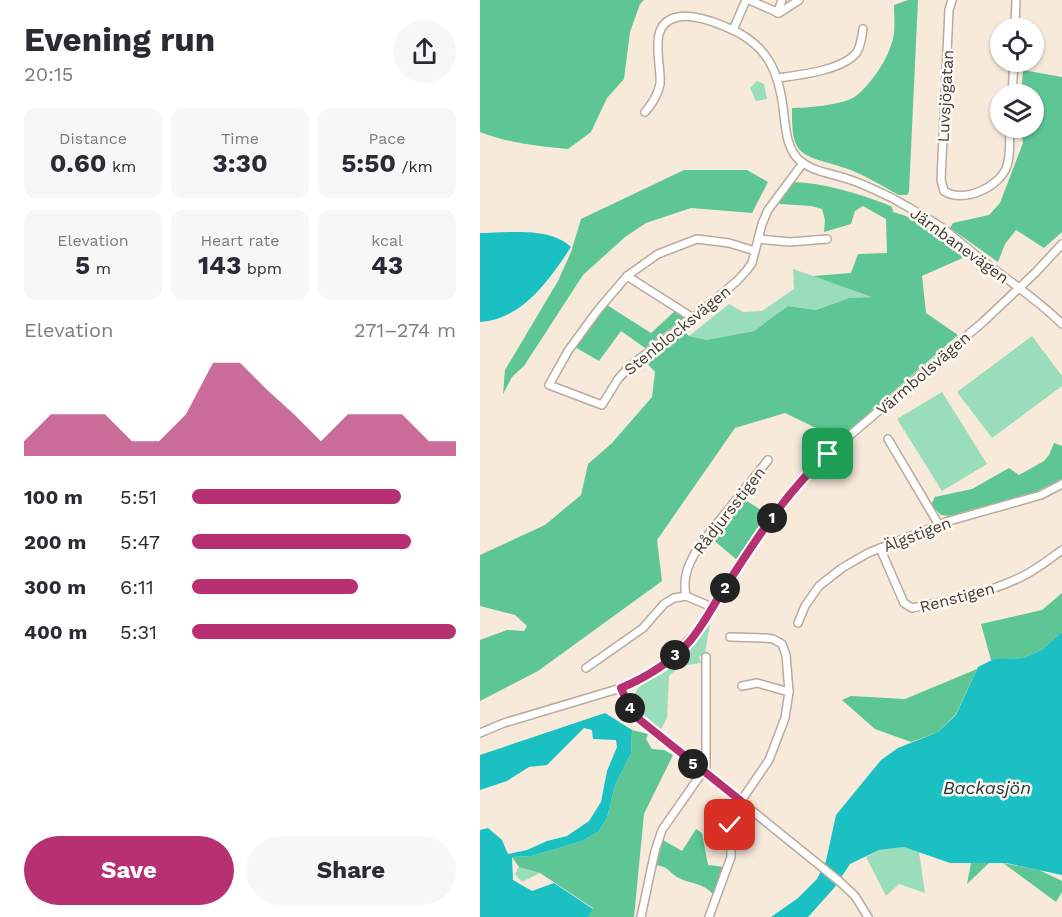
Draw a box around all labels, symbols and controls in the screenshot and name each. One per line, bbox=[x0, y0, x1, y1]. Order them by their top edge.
map controls bbox=[990, 18, 1044, 138]
button: locate bbox=[990, 18, 1044, 72]
text: Evening run bbox=[24, 20, 215, 59]
button: share bbox=[393, 20, 456, 83]
street label: Luvsjögatan bbox=[934, 49, 957, 143]
text: 20:15 bbox=[24, 62, 73, 86]
button: layers bbox=[990, 84, 1044, 138]
text: Distance bbox=[59, 129, 127, 148]
text: Time bbox=[221, 129, 259, 148]
text: Pace bbox=[368, 129, 406, 148]
text: 0.60 bbox=[50, 148, 106, 178]
text: 3:30 bbox=[212, 148, 268, 178]
text: 5:50 bbox=[341, 148, 396, 178]
text: km bbox=[106, 157, 136, 176]
text: /km bbox=[396, 157, 433, 176]
street label: Järnbanevägen bbox=[907, 203, 1013, 287]
text: Elevation bbox=[57, 231, 129, 250]
text: Heart rate bbox=[200, 231, 280, 250]
text: kcal bbox=[371, 231, 403, 250]
text: 5 bbox=[75, 250, 90, 280]
text: 143 bbox=[198, 250, 241, 280]
text: 43 bbox=[371, 250, 403, 280]
text: m bbox=[90, 259, 111, 278]
text: bpm bbox=[241, 259, 282, 278]
street label: Stenblocksvägen bbox=[620, 282, 734, 379]
text: Elevation bbox=[24, 318, 113, 342]
text: 271–274 m bbox=[354, 318, 456, 342]
street label: Värmbolsvägen bbox=[873, 328, 974, 419]
pin bbox=[802, 428, 853, 479]
icon: arrive bbox=[811, 437, 844, 470]
street label: Rådjursstigen bbox=[689, 463, 769, 558]
text: 100 m bbox=[24, 485, 83, 509]
text: 5:51 bbox=[120, 485, 157, 509]
pin: 1 bbox=[757, 503, 787, 533]
text: 1 bbox=[769, 508, 775, 527]
street label: Älgstigen bbox=[881, 513, 954, 556]
text: 200 m bbox=[24, 530, 86, 554]
text: 5:47 bbox=[120, 530, 160, 554]
pin: 2 bbox=[710, 573, 740, 603]
text: 300 m bbox=[24, 575, 86, 599]
text: 6:11 bbox=[120, 575, 154, 599]
text: 2 bbox=[720, 578, 730, 597]
street label: Renstigen bbox=[918, 578, 997, 617]
text: 400 m bbox=[24, 620, 87, 644]
text: 5:31 bbox=[120, 620, 157, 644]
pin: 3 bbox=[660, 640, 690, 670]
text: 3 bbox=[670, 645, 680, 664]
pin: 4 bbox=[615, 693, 645, 723]
text: 4 bbox=[625, 698, 635, 717]
pin: 5 bbox=[678, 749, 708, 779]
text: 5 bbox=[688, 754, 698, 773]
water label: Backasjön bbox=[943, 777, 1031, 798]
pin bbox=[704, 799, 755, 850]
icon: check bbox=[713, 808, 746, 841]
button: Save bbox=[24, 836, 234, 905]
button: Share bbox=[246, 836, 456, 905]

